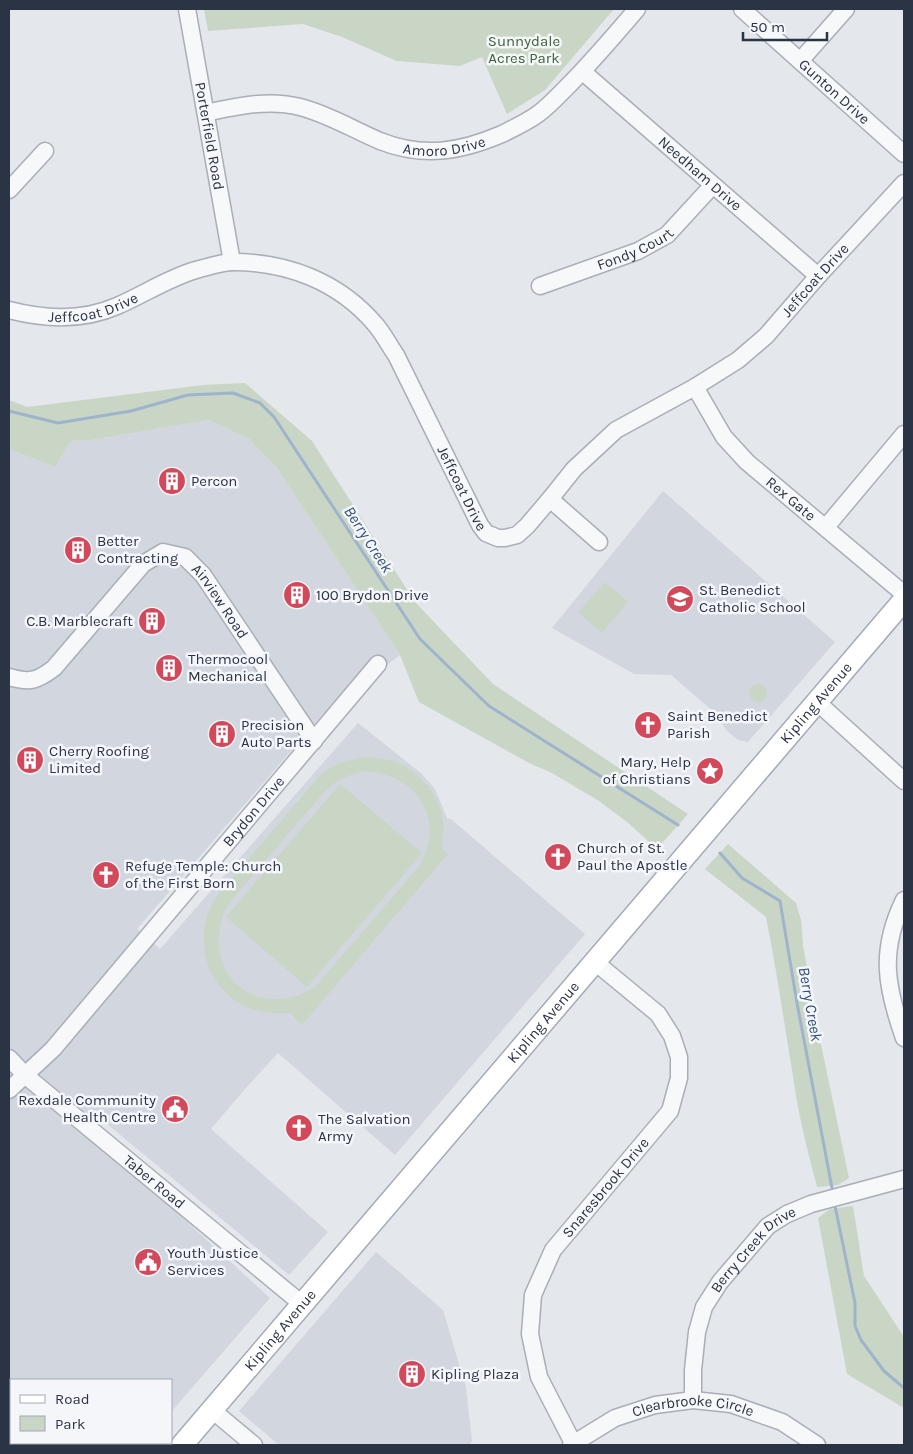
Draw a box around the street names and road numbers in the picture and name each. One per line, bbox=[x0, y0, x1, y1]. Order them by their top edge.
street label: Gunton Drive bbox=[795, 55, 874, 128]
street label: Porterfield Road bbox=[191, 81, 228, 191]
street label: Amoro Drive bbox=[402, 132, 488, 160]
street label: Needham Drive bbox=[655, 133, 745, 215]
street label: Fondy Court bbox=[595, 224, 678, 274]
street label: Jeffcoat Drive bbox=[778, 240, 853, 321]
street label: Jeffcoat Drive bbox=[48, 289, 141, 326]
street label: Jeffcoat Drive bbox=[433, 443, 490, 535]
street label: Rex Gate bbox=[762, 473, 819, 525]
street label: Airview Road bbox=[188, 560, 252, 642]
street label: Kipling Avenue bbox=[776, 659, 856, 747]
street label: Brydon Drive bbox=[219, 773, 288, 850]
street label: Kipling Avenue bbox=[503, 978, 583, 1067]
street label: Snaresbrook Drive bbox=[558, 1134, 653, 1241]
street label: Taber Road bbox=[120, 1151, 189, 1213]
street label: Berry Creek Drive bbox=[707, 1202, 799, 1296]
street label: Kipling Avenue bbox=[240, 1286, 320, 1375]
street label: Clearbrooke Circle bbox=[630, 1391, 756, 1421]

